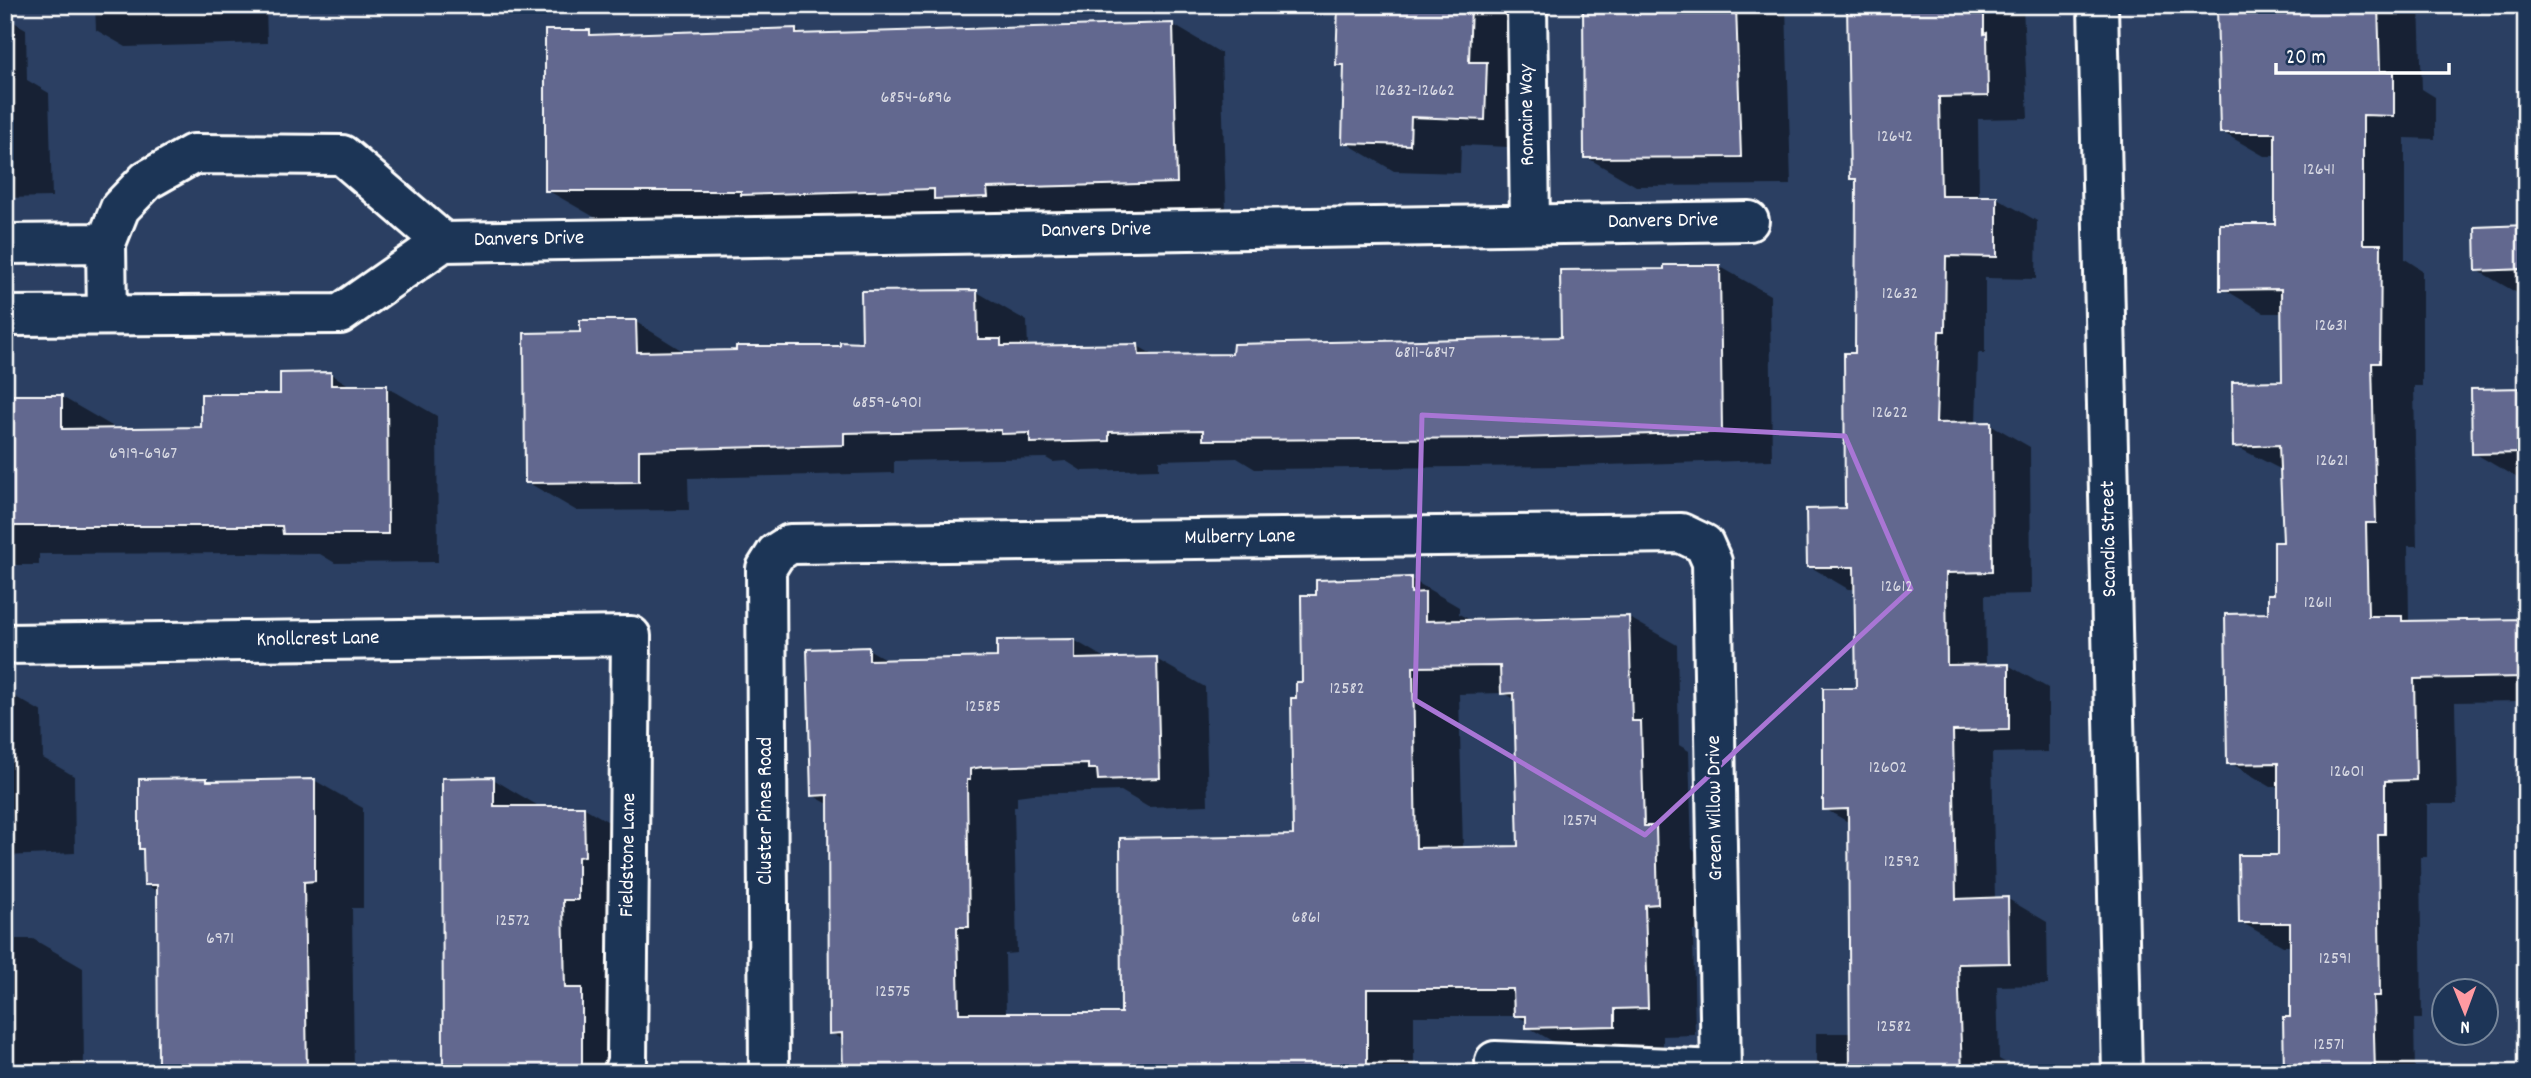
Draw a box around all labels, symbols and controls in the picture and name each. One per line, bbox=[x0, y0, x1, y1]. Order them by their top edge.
scale bar bbox=[2276, 32, 2449, 76]
text: 20 m bbox=[2286, 44, 2326, 74]
street label: Romaine Way bbox=[1512, 63, 1544, 166]
house number: 12632-12662 bbox=[1375, 79, 1455, 104]
house number: 6854-6896 bbox=[880, 86, 952, 111]
house number: 12642 bbox=[1877, 125, 1913, 150]
house number: 12641 bbox=[2303, 158, 2335, 183]
street label: Danvers Drive bbox=[1608, 206, 1718, 238]
street label: Danvers Drive bbox=[1041, 215, 1151, 247]
street label: Danvers Drive bbox=[474, 224, 584, 256]
house number: 12632 bbox=[1882, 282, 1918, 307]
house number: 12631 bbox=[2315, 314, 2347, 339]
house number: 6811-6847 bbox=[1395, 341, 1455, 366]
house number: 6859-6901 bbox=[852, 391, 922, 416]
house number: 12622 bbox=[1872, 401, 1908, 426]
house number: 6919-6967 bbox=[109, 442, 177, 467]
house number: 12621 bbox=[2316, 449, 2348, 474]
street label: Scandia Street bbox=[2094, 480, 2126, 598]
street label: Mulberry Lane bbox=[1184, 522, 1296, 554]
house number: 12612 bbox=[1881, 575, 1913, 600]
house number: 12611 bbox=[2304, 591, 2332, 616]
street label: Knollcrest Lane bbox=[256, 624, 380, 656]
house number: 12582 bbox=[1329, 677, 1365, 702]
house number: 12585 bbox=[965, 695, 1001, 720]
street label: Green Willow Drive bbox=[1700, 735, 1732, 881]
street label: Cluster Pines Road bbox=[752, 737, 782, 885]
house number: 12602 bbox=[1869, 756, 1907, 781]
house number: 12601 bbox=[2330, 760, 2364, 785]
street label: Fieldstone Lane bbox=[613, 793, 645, 917]
house number: 12574 bbox=[1563, 809, 1597, 834]
house number: 12592 bbox=[1884, 850, 1920, 875]
house number: 6861 bbox=[1292, 906, 1320, 931]
house number: 12572 bbox=[496, 909, 530, 934]
house number: 6971 bbox=[206, 927, 234, 952]
house number: 12591 bbox=[2319, 947, 2351, 972]
north arrow bbox=[2430, 976, 2500, 1046]
house number: 12575 bbox=[875, 980, 911, 1005]
text: N bbox=[2460, 1012, 2470, 1039]
house number: 12582 bbox=[1876, 1015, 1912, 1040]
house number: 12571 bbox=[2314, 1033, 2344, 1058]

